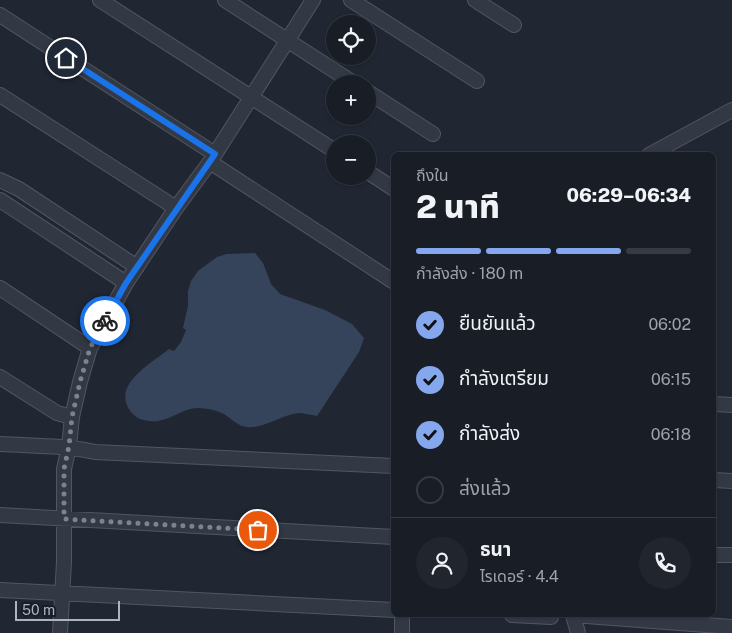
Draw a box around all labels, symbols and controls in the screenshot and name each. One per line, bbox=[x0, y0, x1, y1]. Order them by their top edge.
map controls bbox=[326, 15, 376, 185]
button: locate bbox=[326, 15, 376, 65]
pin bbox=[45, 37, 87, 79]
icon: home bbox=[52, 44, 80, 72]
button: + bbox=[326, 75, 376, 125]
button: − bbox=[326, 135, 376, 185]
text: ถึงใน bbox=[416, 166, 449, 185]
text: 06:29–06:34 bbox=[567, 184, 691, 206]
text: 2 นาที bbox=[416, 188, 500, 225]
text: กำลังส่ง · 180 m bbox=[416, 264, 523, 283]
courier bbox=[80, 296, 130, 346]
icon: bike bbox=[91, 307, 119, 335]
icon: check bbox=[416, 311, 444, 339]
text: ยืนยันแล้ว bbox=[459, 312, 536, 334]
text: 06:02 bbox=[648, 315, 691, 334]
icon: check bbox=[416, 366, 444, 394]
text: กำลังเตรียม bbox=[459, 367, 549, 389]
text: 06:15 bbox=[651, 370, 691, 389]
icon: check bbox=[416, 421, 444, 449]
text: กำลังส่ง bbox=[459, 422, 520, 444]
text: 06:18 bbox=[651, 425, 691, 444]
text: ส่งแล้ว bbox=[459, 477, 511, 499]
pin bbox=[237, 509, 279, 551]
icon: bag bbox=[244, 516, 272, 544]
button: person bbox=[416, 537, 468, 589]
button: phone bbox=[639, 537, 691, 589]
text: ธนา bbox=[480, 538, 511, 560]
text: ไรเดอร์ · 4.4 bbox=[480, 567, 559, 586]
scale bar bbox=[15, 598, 120, 621]
text: 50 m bbox=[22, 602, 55, 618]

